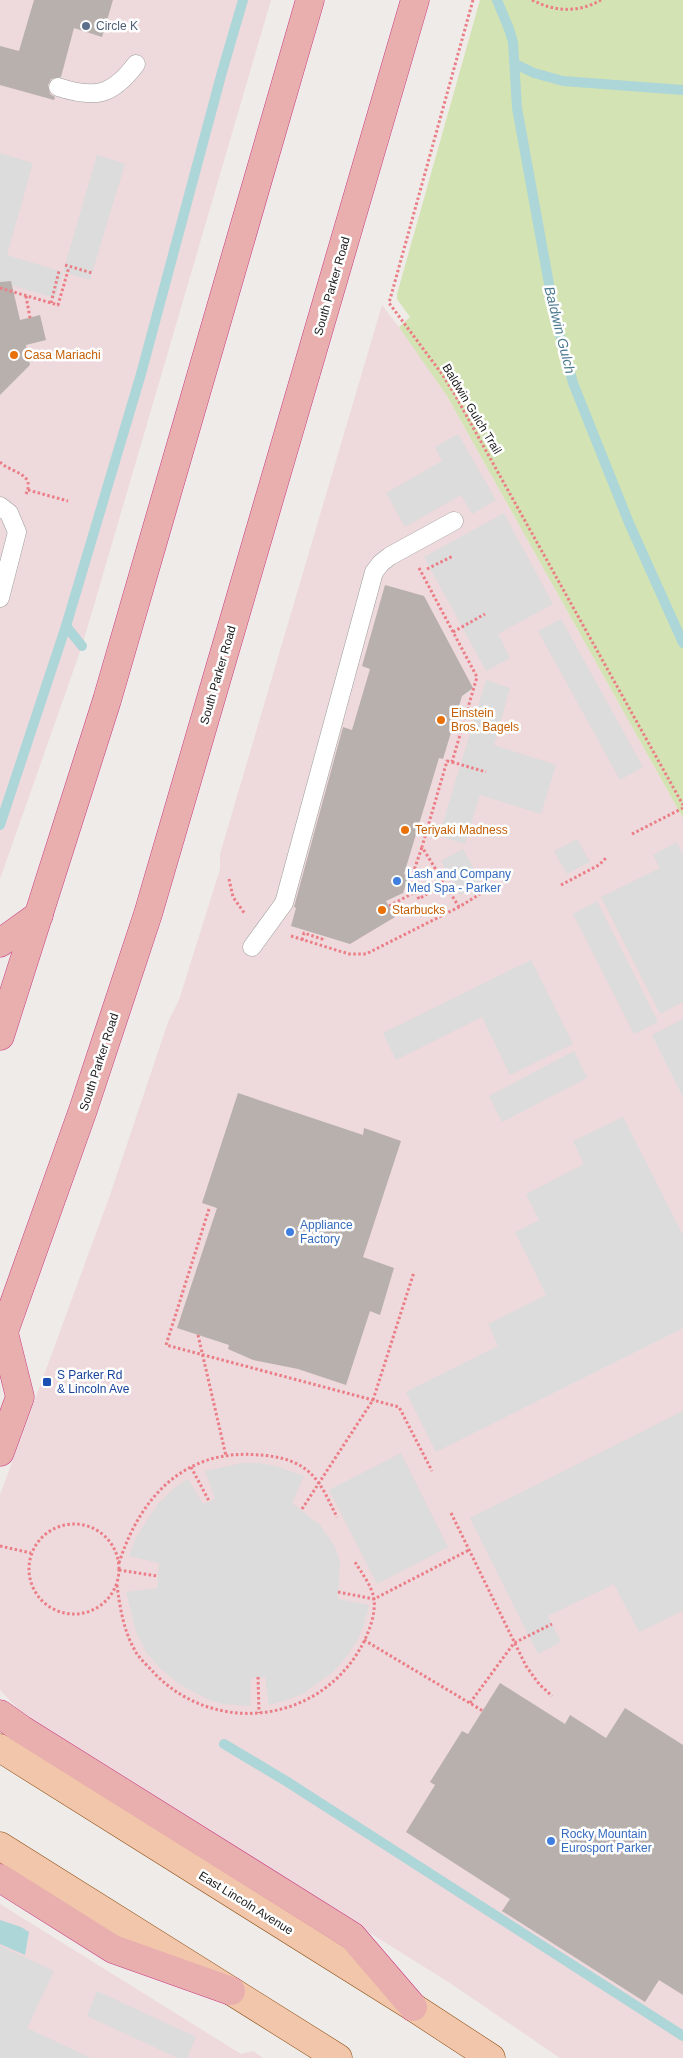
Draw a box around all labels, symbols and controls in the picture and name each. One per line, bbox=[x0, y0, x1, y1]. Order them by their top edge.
place label: Circle K bbox=[96, 19, 138, 33]
marker: Circle K bbox=[80, 20, 92, 32]
street label: South Parker Road bbox=[311, 235, 353, 337]
water label: Baldwin Gulch bbox=[541, 285, 579, 376]
place label: Casa Mariachi bbox=[24, 348, 101, 362]
marker: Casa Mariachi bbox=[8, 349, 20, 361]
street label: Baldwin Gulch Trail bbox=[440, 361, 504, 457]
street label: South Parker Road bbox=[197, 624, 239, 726]
place label: Einstein Bros. Bagels bbox=[451, 706, 519, 734]
marker: Einstein Bros. Bagels bbox=[435, 714, 447, 726]
place label: Teriyaki Madness bbox=[415, 823, 508, 837]
marker: Teriyaki Madness bbox=[399, 824, 411, 836]
place label: Lash and Company Med Spa - Parker bbox=[407, 867, 511, 895]
marker: Lash and Company Med Spa - Parker bbox=[391, 875, 403, 887]
place label: Starbucks bbox=[392, 903, 445, 917]
marker: Starbucks bbox=[376, 904, 388, 916]
street label: South Parker Road bbox=[77, 1011, 121, 1113]
place label: Appliance Factory bbox=[300, 1218, 353, 1246]
marker: Appliance Factory bbox=[284, 1226, 296, 1238]
place label: S Parker Rd & Lincoln Ave bbox=[57, 1368, 130, 1396]
marker: S Parker Rd & Lincoln Ave bbox=[41, 1376, 53, 1388]
place label: Rocky Mountain Eurosport Parker bbox=[561, 1827, 652, 1855]
marker: Rocky Mountain Eurosport Parker bbox=[545, 1835, 557, 1847]
street label: East Lincoln Avenue bbox=[196, 1868, 296, 1938]

